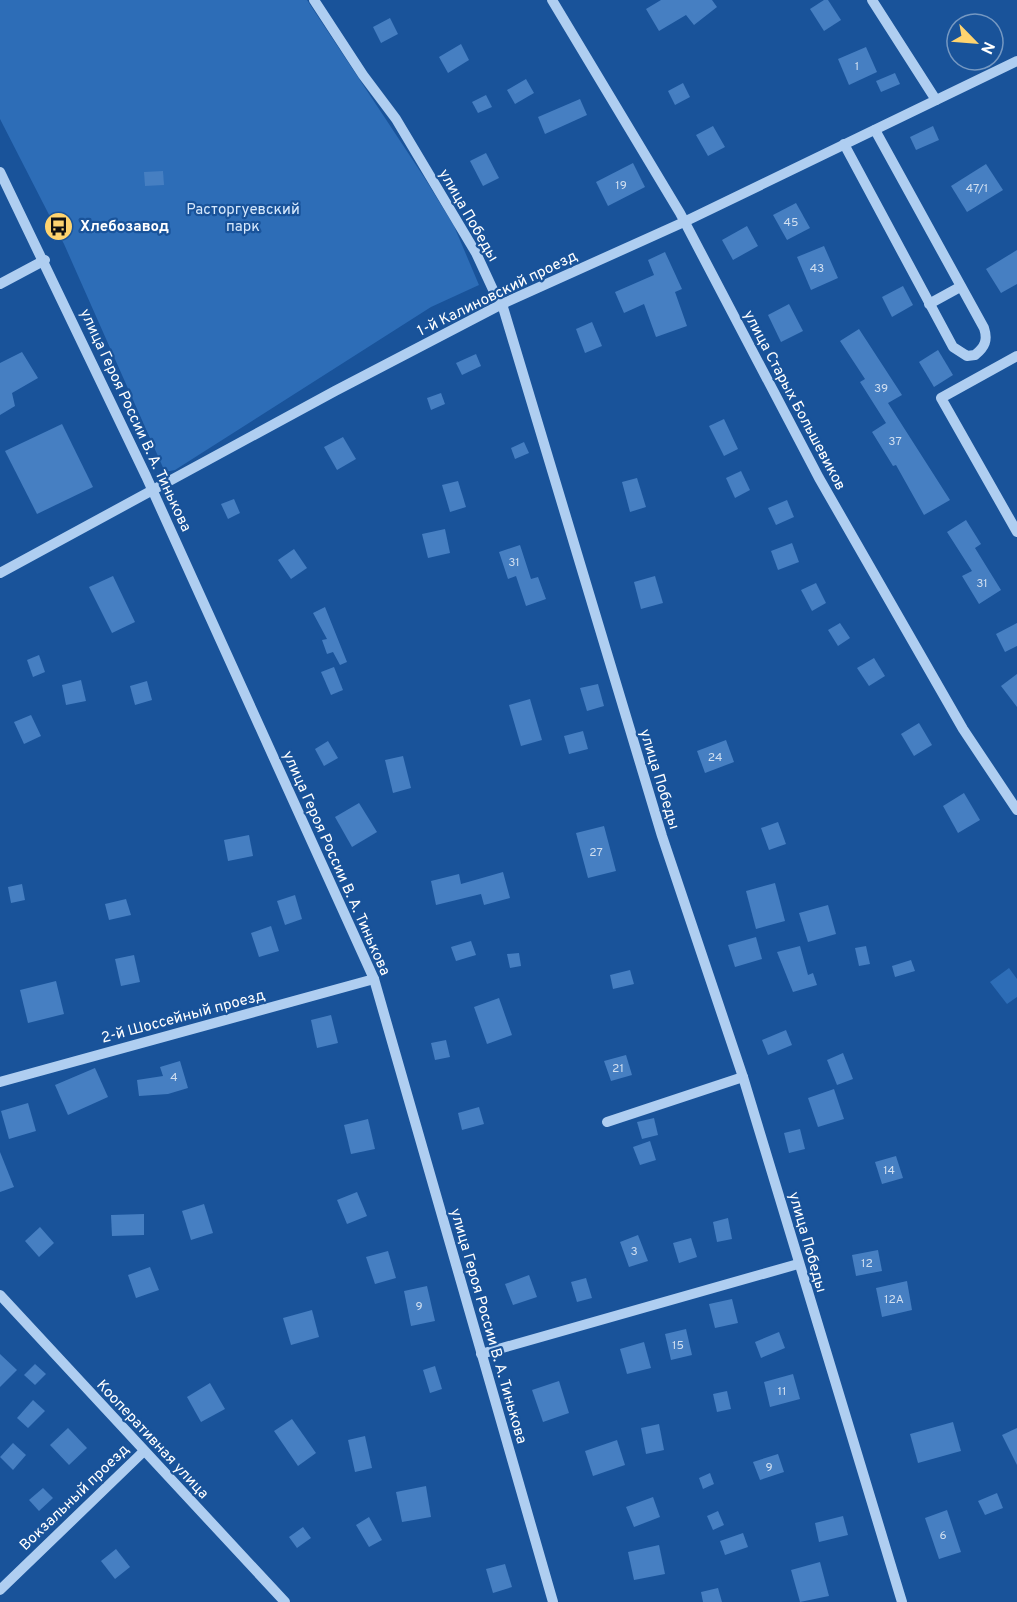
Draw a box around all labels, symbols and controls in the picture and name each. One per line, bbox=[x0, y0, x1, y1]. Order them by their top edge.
north arrow bbox=[945, 12, 1005, 72]
text: N bbox=[975, 38, 998, 57]
house number: 1 bbox=[855, 59, 859, 75]
street label: улица Победы bbox=[434, 166, 502, 265]
house number: 19 bbox=[615, 178, 627, 194]
house number: 47/1 bbox=[966, 181, 988, 197]
park label: Расторгуевский парк bbox=[186, 201, 300, 237]
bus stop icon: Хлебозавод bbox=[43, 210, 75, 242]
house number: 45 bbox=[784, 215, 798, 231]
place label: Хлебозавод bbox=[80, 218, 169, 237]
street label: 1-й Калиновский проезд bbox=[414, 247, 581, 341]
house number: 43 bbox=[810, 261, 824, 277]
street label: улица Героя России В. А. Тинькова bbox=[74, 306, 195, 535]
street label: улица Старых Большевиков bbox=[738, 307, 849, 494]
house number: 39 bbox=[874, 381, 888, 397]
house number: 37 bbox=[888, 434, 902, 450]
house number: 31 bbox=[508, 555, 520, 571]
house number: 31 bbox=[976, 576, 988, 592]
street label: улица Победы bbox=[634, 727, 683, 832]
street label: улица Героя России В. А. Тинькова bbox=[277, 748, 394, 979]
house number: 24 bbox=[708, 750, 722, 766]
house number: 27 bbox=[589, 845, 603, 861]
street label: 2-й Шоссейный проезд bbox=[99, 986, 268, 1049]
house number: 21 bbox=[612, 1061, 624, 1077]
house number: 4 bbox=[170, 1070, 178, 1086]
house number: 14 bbox=[883, 1163, 895, 1179]
street label: улица Победы bbox=[783, 1190, 830, 1295]
street label: улица Героя России В. А. Тинькова bbox=[445, 1206, 530, 1446]
house number: 3 bbox=[630, 1244, 638, 1260]
house number: 12 bbox=[861, 1256, 873, 1272]
house number: 12А bbox=[884, 1292, 904, 1308]
house number: 9 bbox=[415, 1299, 423, 1315]
house number: 15 bbox=[672, 1338, 684, 1354]
street label: Кооперативная улица bbox=[92, 1376, 212, 1504]
house number: 11 bbox=[778, 1384, 786, 1400]
street label: Вокзальный проезд bbox=[16, 1441, 134, 1555]
house number: 9 bbox=[765, 1460, 773, 1476]
house number: 6 bbox=[939, 1528, 947, 1544]

